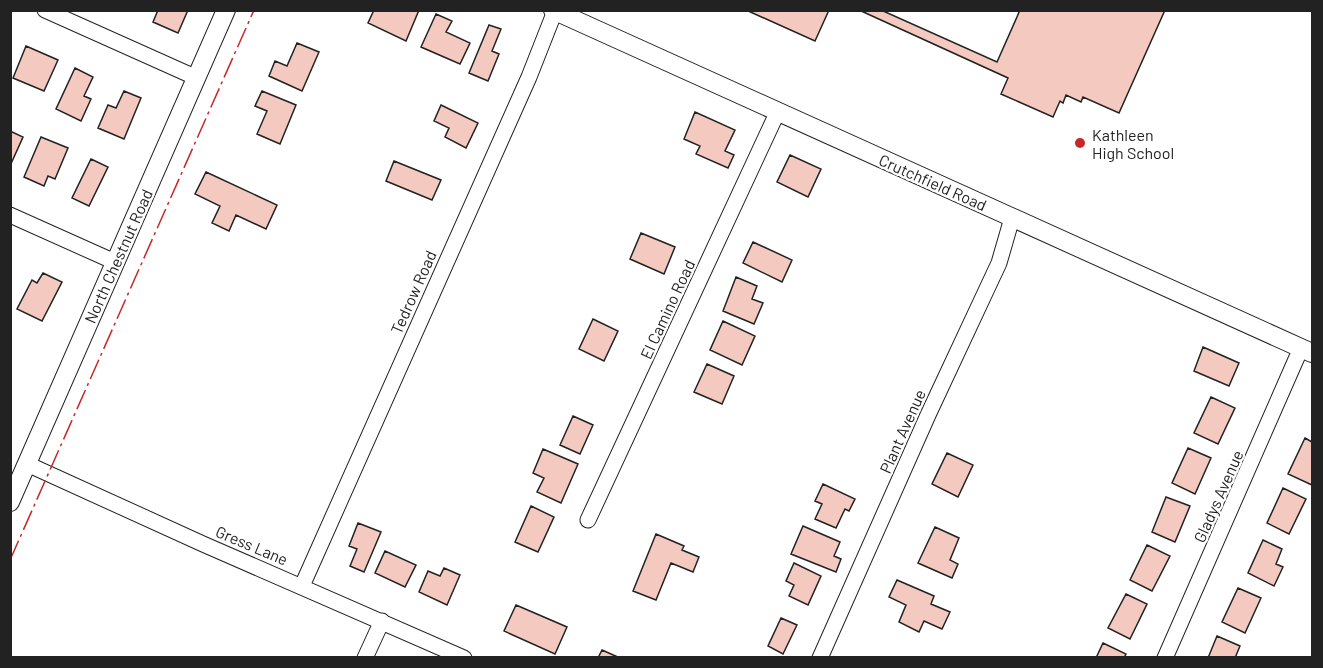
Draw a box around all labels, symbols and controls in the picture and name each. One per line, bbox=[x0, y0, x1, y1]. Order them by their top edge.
place label: Kathleen High School bbox=[1092, 125, 1174, 162]
marker: Kathleen High School bbox=[1073, 136, 1087, 150]
street label: Crutchfield Road bbox=[876, 150, 990, 214]
street label: North Chestnut Road bbox=[80, 186, 156, 326]
street label: Tedrow Road bbox=[386, 247, 440, 337]
street label: El Camino Road bbox=[636, 256, 698, 362]
street label: Plant Avenue bbox=[875, 386, 929, 476]
street label: Gladys Avenue bbox=[1189, 447, 1247, 545]
street label: Gress Lane bbox=[213, 521, 291, 569]

